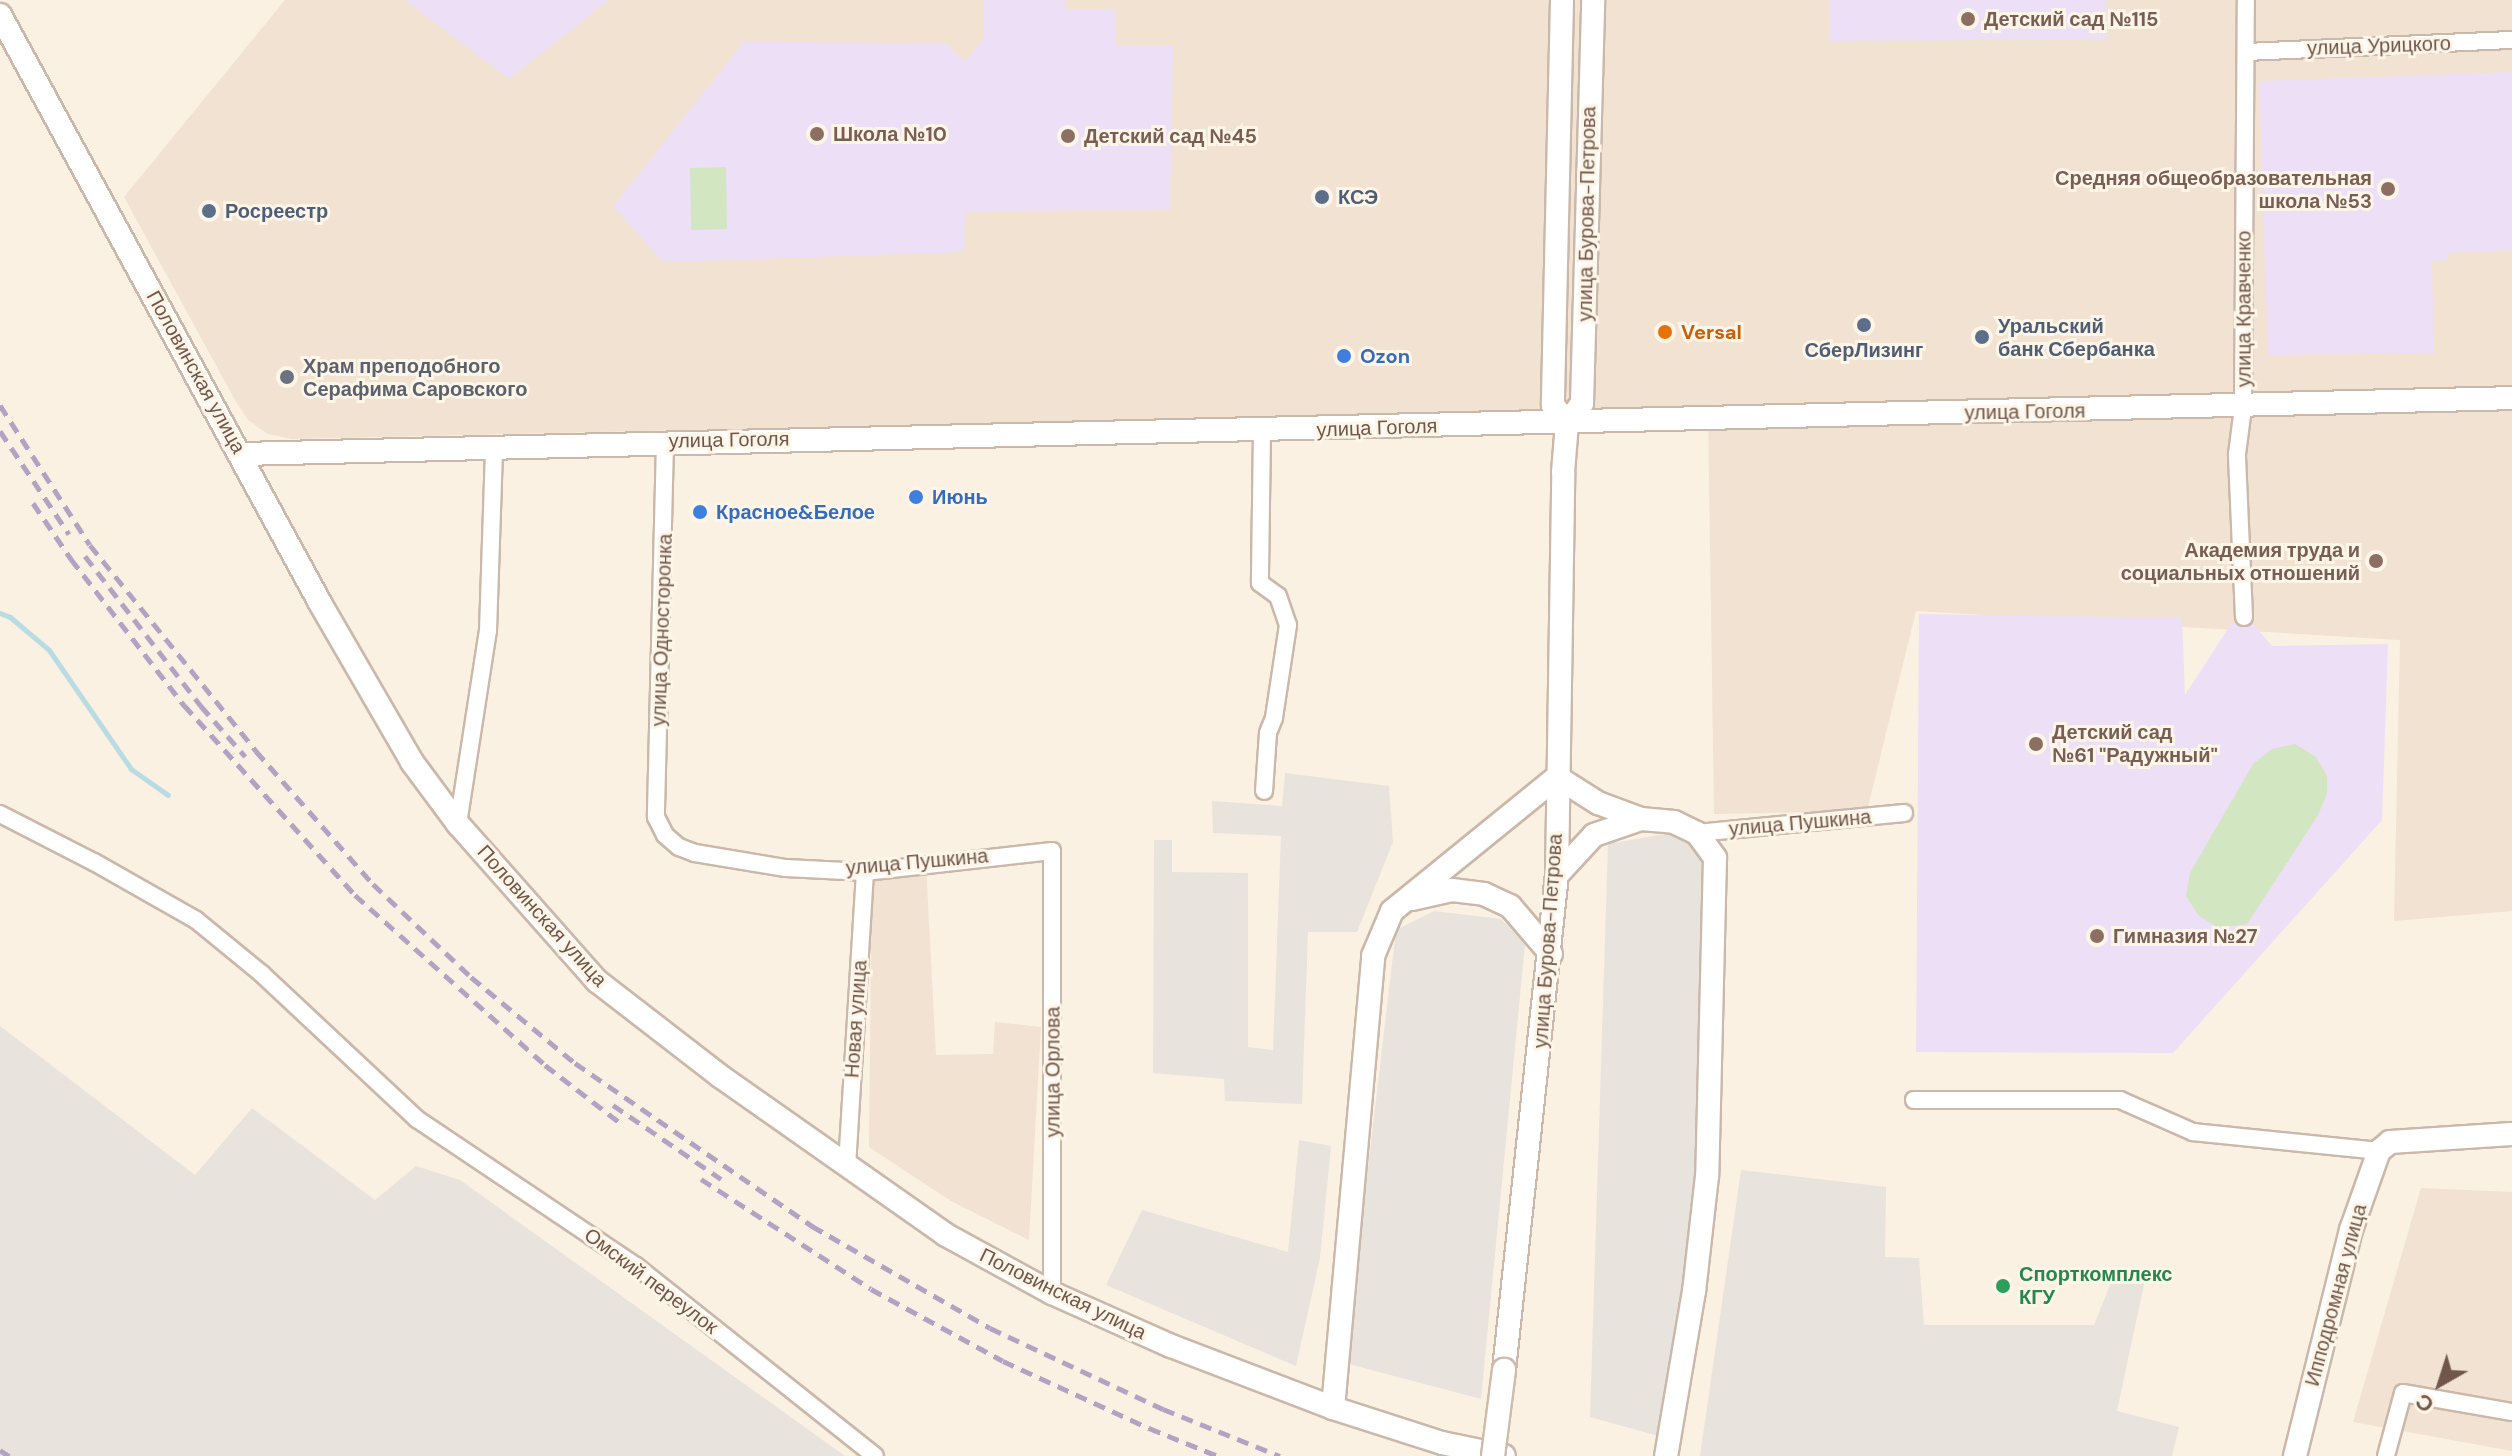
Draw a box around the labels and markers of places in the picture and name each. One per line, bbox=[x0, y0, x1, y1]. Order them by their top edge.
place label: Детский сад №115 bbox=[1984, 7, 2158, 31]
marker: Детский сад №115 bbox=[1959, 10, 1977, 28]
place label: Школа №10 bbox=[833, 122, 947, 146]
place label: Детский сад №45 bbox=[1084, 124, 1257, 148]
marker: Школа №10 bbox=[808, 125, 826, 143]
marker: Детский сад №45 bbox=[1059, 127, 1077, 145]
place label: Средняя общеобразовательная школа №53 bbox=[2055, 166, 2372, 213]
marker: Средняя общеобразовательная школа №53 bbox=[2379, 180, 2397, 198]
place label: КСЭ bbox=[1338, 185, 1378, 209]
marker: КСЭ bbox=[1313, 188, 1331, 206]
place label: Росреестр bbox=[225, 199, 328, 223]
marker: Росреестр bbox=[200, 202, 218, 220]
place label: Уральский банк Сбербанка bbox=[1998, 314, 2155, 361]
marker: СберЛизинг bbox=[1855, 316, 1873, 334]
place label: Versal bbox=[1681, 320, 1742, 344]
marker: Versal bbox=[1656, 323, 1674, 341]
marker: Уральский банк Сбербанка bbox=[1973, 328, 1991, 346]
place label: СберЛизинг bbox=[1805, 338, 1923, 362]
place label: Ozon bbox=[1360, 344, 1410, 368]
marker: Ozon bbox=[1335, 347, 1353, 365]
place label: Храм преподобного Серафима Саровского bbox=[303, 354, 527, 401]
marker: Храм преподобного Серафима Саровского bbox=[278, 368, 296, 386]
place label: Июнь bbox=[932, 485, 988, 509]
marker: Июнь bbox=[907, 488, 925, 506]
place label: Красное&Белое bbox=[716, 500, 875, 524]
marker: Красное&Белое bbox=[691, 503, 709, 521]
place label: Академия труда и социальных отношений bbox=[2121, 538, 2360, 585]
marker: Академия труда и социальных отношений bbox=[2367, 552, 2385, 570]
place label: Детский сад №61 "Радужный" bbox=[2052, 720, 2218, 767]
marker: Детский сад №61 "Радужный" bbox=[2027, 735, 2045, 753]
place label: Гимназия №27 bbox=[2113, 924, 2257, 948]
marker: Гимназия №27 bbox=[2088, 927, 2106, 945]
place label: Спорткомплекс КГУ bbox=[2019, 1262, 2172, 1309]
marker: Спорткомплекс КГУ bbox=[1994, 1277, 2012, 1295]

